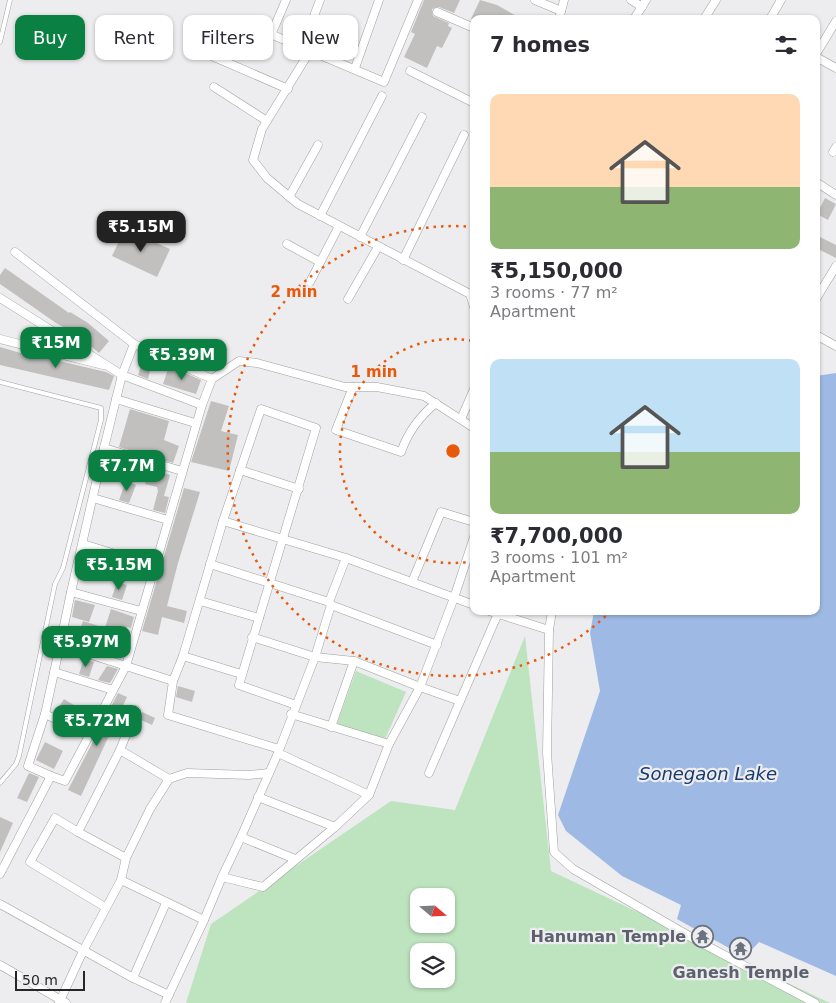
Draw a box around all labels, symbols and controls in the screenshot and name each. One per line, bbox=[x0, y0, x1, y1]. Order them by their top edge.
chip: Buy bbox=[15, 15, 85, 60]
chip: Rent bbox=[95, 15, 173, 60]
chip: Filters bbox=[183, 15, 273, 60]
chip: New bbox=[283, 15, 358, 60]
icon: filters bbox=[772, 31, 800, 59]
text: 7 homes bbox=[490, 33, 590, 57]
icon: home bbox=[600, 127, 690, 217]
pin: ₹5.15M bbox=[100, 210, 182, 253]
text: ₹5.15M bbox=[108, 217, 174, 236]
text: ₹5,150,000 bbox=[490, 259, 623, 283]
text: 2 min bbox=[270, 283, 318, 301]
text: 3 rooms · 77 m² bbox=[490, 283, 618, 302]
text: Apartment bbox=[490, 302, 576, 321]
pin: ₹15M bbox=[26, 326, 86, 369]
text: ₹15M bbox=[31, 333, 81, 352]
pin: ₹5.39M bbox=[141, 338, 223, 381]
text: ₹5.39M bbox=[149, 345, 215, 364]
text: 1 min bbox=[350, 363, 398, 381]
icon: home bbox=[600, 392, 690, 482]
centre of rings bbox=[444, 442, 462, 460]
pin: ₹7.7M bbox=[92, 450, 162, 492]
text: ₹7.7M bbox=[99, 456, 155, 475]
text: ₹7,700,000 bbox=[490, 524, 623, 548]
pin: ₹5.15M bbox=[78, 548, 160, 591]
text: 3 rooms · 101 m² bbox=[490, 548, 628, 567]
text: ₹5.15M bbox=[86, 555, 152, 574]
text: Apartment bbox=[490, 567, 576, 586]
pin: ₹5.97M bbox=[45, 626, 127, 668]
text: ₹5.97M bbox=[53, 632, 119, 651]
pin: ₹5.72M bbox=[56, 704, 138, 747]
text: ₹5.72M bbox=[64, 711, 130, 730]
water label: Sonegaon Lake bbox=[639, 763, 777, 784]
north arrow bbox=[410, 888, 455, 932]
map controls bbox=[410, 888, 455, 988]
temple icon: Hanuman Temple bbox=[690, 924, 714, 948]
place label: Hanuman Temple bbox=[531, 927, 686, 946]
temple icon: Ganesh Temple bbox=[729, 936, 753, 960]
button: layers bbox=[410, 943, 455, 988]
place label: Ganesh Temple bbox=[673, 963, 810, 982]
scale bar bbox=[15, 968, 85, 991]
text: 50 m bbox=[22, 972, 58, 988]

